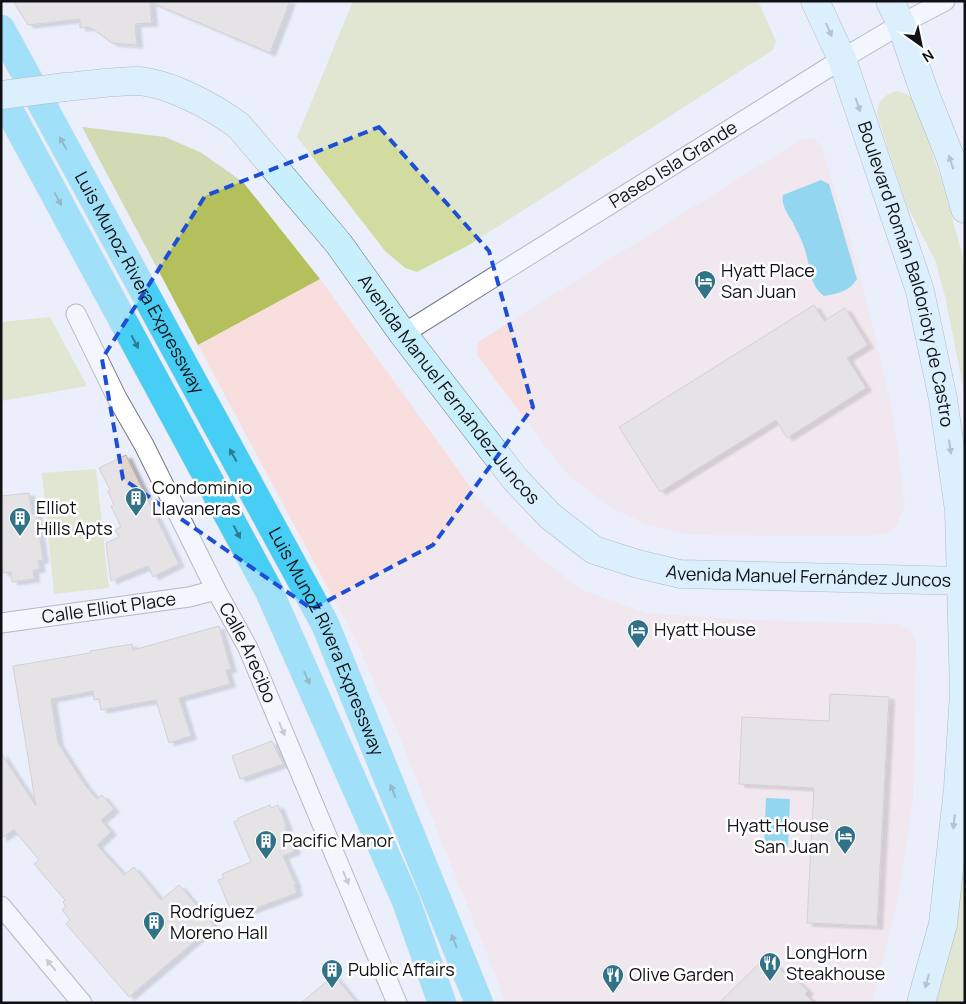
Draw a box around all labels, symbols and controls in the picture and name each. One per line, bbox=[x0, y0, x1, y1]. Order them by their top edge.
north arrow bbox=[896, 20, 946, 70]
one-way arrow bbox=[826, 23, 834, 37]
text: N bbox=[919, 46, 938, 67]
one-way arrow bbox=[855, 97, 863, 112]
street label: Paseo Isla Grande bbox=[604, 115, 741, 213]
street label: Boulevard Román Baldorioty de Castro bbox=[853, 118, 960, 429]
one-way arrow bbox=[59, 136, 68, 150]
one-way arrow bbox=[947, 154, 955, 169]
street label: Luis Munoz Rivera Expressway bbox=[70, 167, 211, 398]
one-way arrow bbox=[54, 192, 62, 207]
place label: Hyatt Place San Juan bbox=[721, 258, 815, 303]
street label: Avenida Manuel Fernández Juncos bbox=[353, 269, 546, 509]
hotel icon: Hyatt Place San Juan bbox=[693, 269, 717, 300]
one-way arrow bbox=[131, 335, 139, 350]
one-way arrow bbox=[946, 439, 954, 455]
one-way arrow bbox=[229, 448, 237, 462]
place label: Condominio Llavaneras bbox=[152, 475, 252, 520]
building icon: Condominio Llavaneras bbox=[124, 486, 148, 517]
place label: Elliot Hills Apts bbox=[36, 495, 113, 540]
building icon: Elliot Hills Apts bbox=[8, 506, 32, 537]
street label: Luis Munoz Rivera Expressway bbox=[264, 523, 390, 760]
one-way arrow bbox=[233, 524, 241, 539]
street label: Avenida Manuel Fernández Juncos bbox=[664, 558, 951, 592]
street label: Calle Elliot Place bbox=[40, 586, 177, 628]
street label: Calle Arecibo bbox=[214, 598, 283, 706]
place label: Hyatt House bbox=[654, 617, 756, 641]
hotel icon: Hyatt House bbox=[626, 618, 650, 649]
one-way arrow bbox=[304, 671, 312, 685]
one-way arrow bbox=[279, 722, 287, 736]
one-way arrow bbox=[389, 783, 397, 798]
place label: Hyatt House San Juan bbox=[727, 813, 829, 858]
one-way arrow bbox=[950, 814, 958, 830]
hotel icon: Hyatt House San Juan bbox=[833, 824, 857, 855]
place label: Pacific Manor bbox=[282, 828, 394, 852]
building icon: Pacific Manor bbox=[254, 829, 278, 860]
one-way arrow bbox=[342, 871, 350, 885]
place label: Rodríguez Moreno Hall bbox=[170, 899, 268, 944]
building icon: Rodríguez Moreno Hall bbox=[142, 910, 166, 941]
one-way arrow bbox=[450, 933, 458, 948]
place label: LongHorn Steakhouse bbox=[786, 940, 885, 985]
restaurant icon: LongHorn Steakhouse bbox=[758, 951, 782, 982]
place label: Public Affairs bbox=[348, 957, 455, 981]
building icon: Public Affairs bbox=[320, 958, 344, 989]
one-way arrow bbox=[45, 960, 57, 972]
place label: Olive Garden bbox=[629, 962, 734, 986]
restaurant icon: Olive Garden bbox=[601, 963, 625, 994]
one-way arrow bbox=[922, 974, 930, 989]

